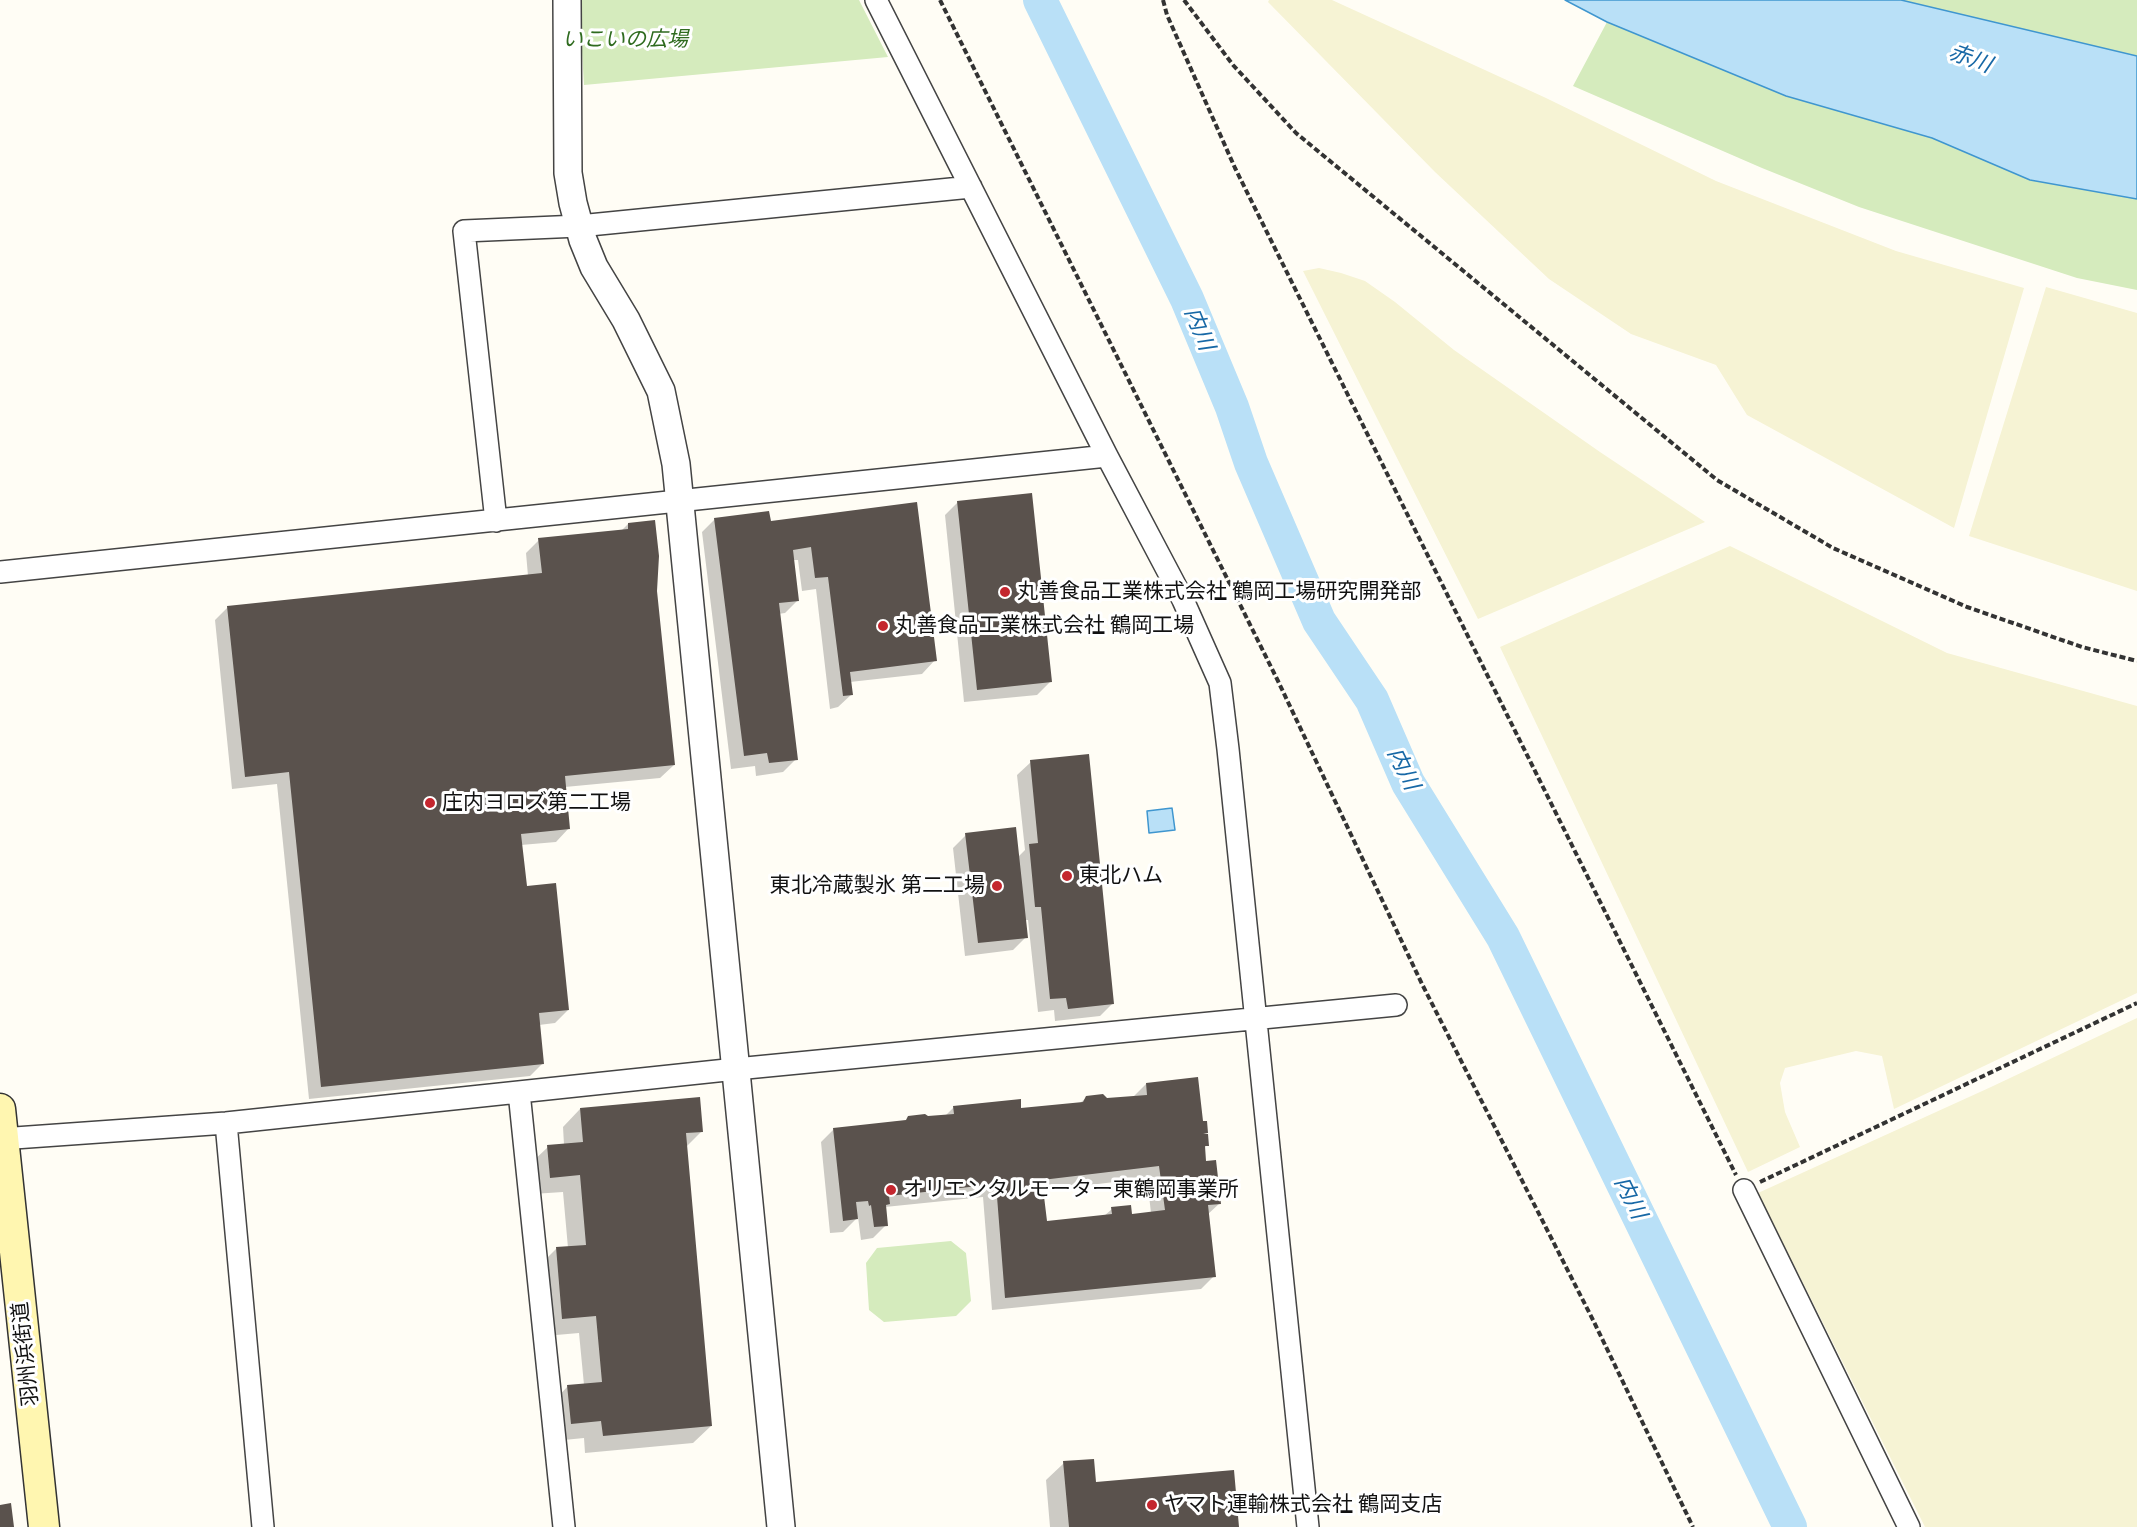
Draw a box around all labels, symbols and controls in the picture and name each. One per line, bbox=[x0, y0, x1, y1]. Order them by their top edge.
park label: いこいの広場 bbox=[562, 27, 688, 53]
water label: 赤川 bbox=[1945, 39, 1995, 79]
water label: 内川 bbox=[1179, 304, 1219, 354]
place label: 丸善食品工業株式会社 鶴岡工場研究開発部 bbox=[1017, 579, 1421, 605]
marker: 丸善食品工業株式会社 鶴岡工場研究開発部 bbox=[998, 585, 1012, 599]
place label: 丸善食品工業株式会社 鶴岡工場 bbox=[895, 613, 1194, 639]
marker: 丸善食品工業株式会社 鶴岡工場 bbox=[876, 619, 890, 633]
water label: 内川 bbox=[1381, 743, 1425, 795]
place label: 庄内ヨロズ第二工場 bbox=[442, 790, 631, 816]
marker: 庄内ヨロズ第二工場 bbox=[423, 796, 437, 810]
place label: 東北ハム bbox=[1079, 863, 1163, 889]
marker: 東北ハム bbox=[1060, 869, 1074, 883]
place label: 東北冷蔵製氷 第二工場 bbox=[770, 873, 985, 899]
marker: 東北冷蔵製氷 第二工場 bbox=[990, 879, 1004, 893]
water label: 内川 bbox=[1608, 1172, 1652, 1224]
place label: オリエンタルモーター東鶴岡事業所 bbox=[903, 1177, 1239, 1203]
marker: オリエンタルモーター東鶴岡事業所 bbox=[884, 1183, 898, 1197]
street label: 羽州浜街道 bbox=[8, 1300, 44, 1408]
place label: ヤマト運輸株式会社 鶴岡支店 bbox=[1164, 1492, 1442, 1518]
marker: ヤマト運輸株式会社 鶴岡支店 bbox=[1145, 1498, 1159, 1512]

